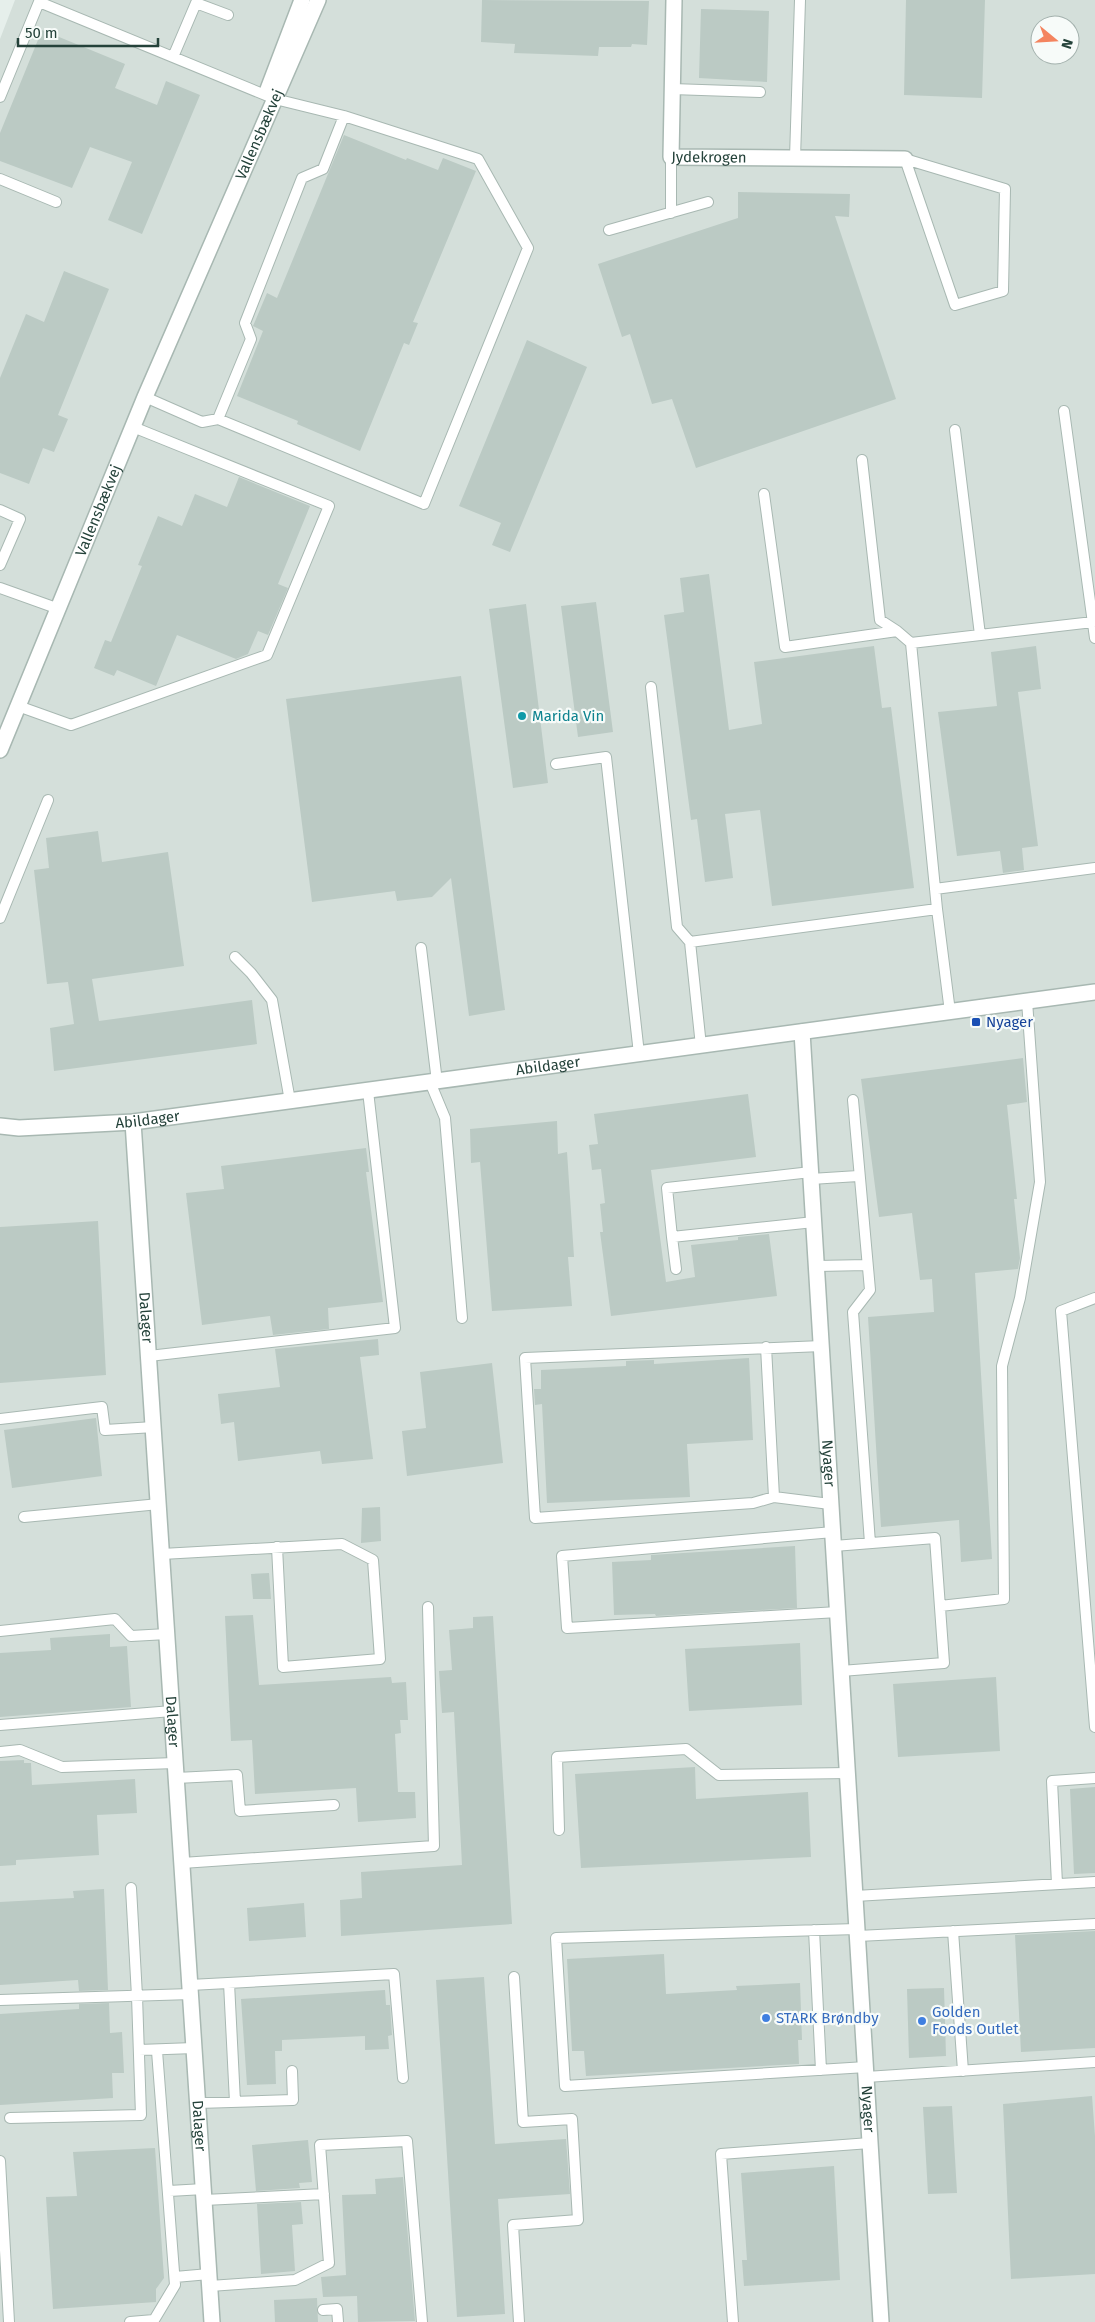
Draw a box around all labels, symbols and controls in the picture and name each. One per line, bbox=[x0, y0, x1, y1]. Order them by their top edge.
scale bar bbox=[18, 15, 158, 47]
north arrow bbox=[1030, 15, 1080, 65]
text: 50 m bbox=[25, 24, 58, 42]
text: N bbox=[1057, 37, 1076, 51]
street label: Vallensbækvej bbox=[232, 86, 287, 183]
street label: Jydekrogen bbox=[671, 148, 747, 167]
street label: Vallensbækvej bbox=[72, 462, 125, 559]
place label: Marida Vin bbox=[532, 707, 604, 725]
marker: Marida Vin bbox=[516, 710, 528, 722]
place label: Nyager bbox=[986, 1013, 1033, 1031]
marker: Nyager bbox=[970, 1016, 982, 1028]
street label: Abildager bbox=[515, 1053, 581, 1079]
street label: Abildager bbox=[115, 1107, 181, 1132]
street label: Dalager bbox=[135, 1291, 157, 1344]
street label: Nyager bbox=[818, 1439, 839, 1487]
street label: Dalager bbox=[162, 1695, 183, 1748]
place label: Golden Foods Outlet bbox=[932, 2003, 1019, 2038]
place label: STARK Brøndby bbox=[776, 2009, 879, 2027]
marker: STARK Brøndby bbox=[760, 2012, 772, 2024]
marker: Golden Foods Outlet bbox=[916, 2015, 928, 2027]
street label: Nyager bbox=[858, 2085, 878, 2133]
street label: Dalager bbox=[188, 2100, 210, 2152]

